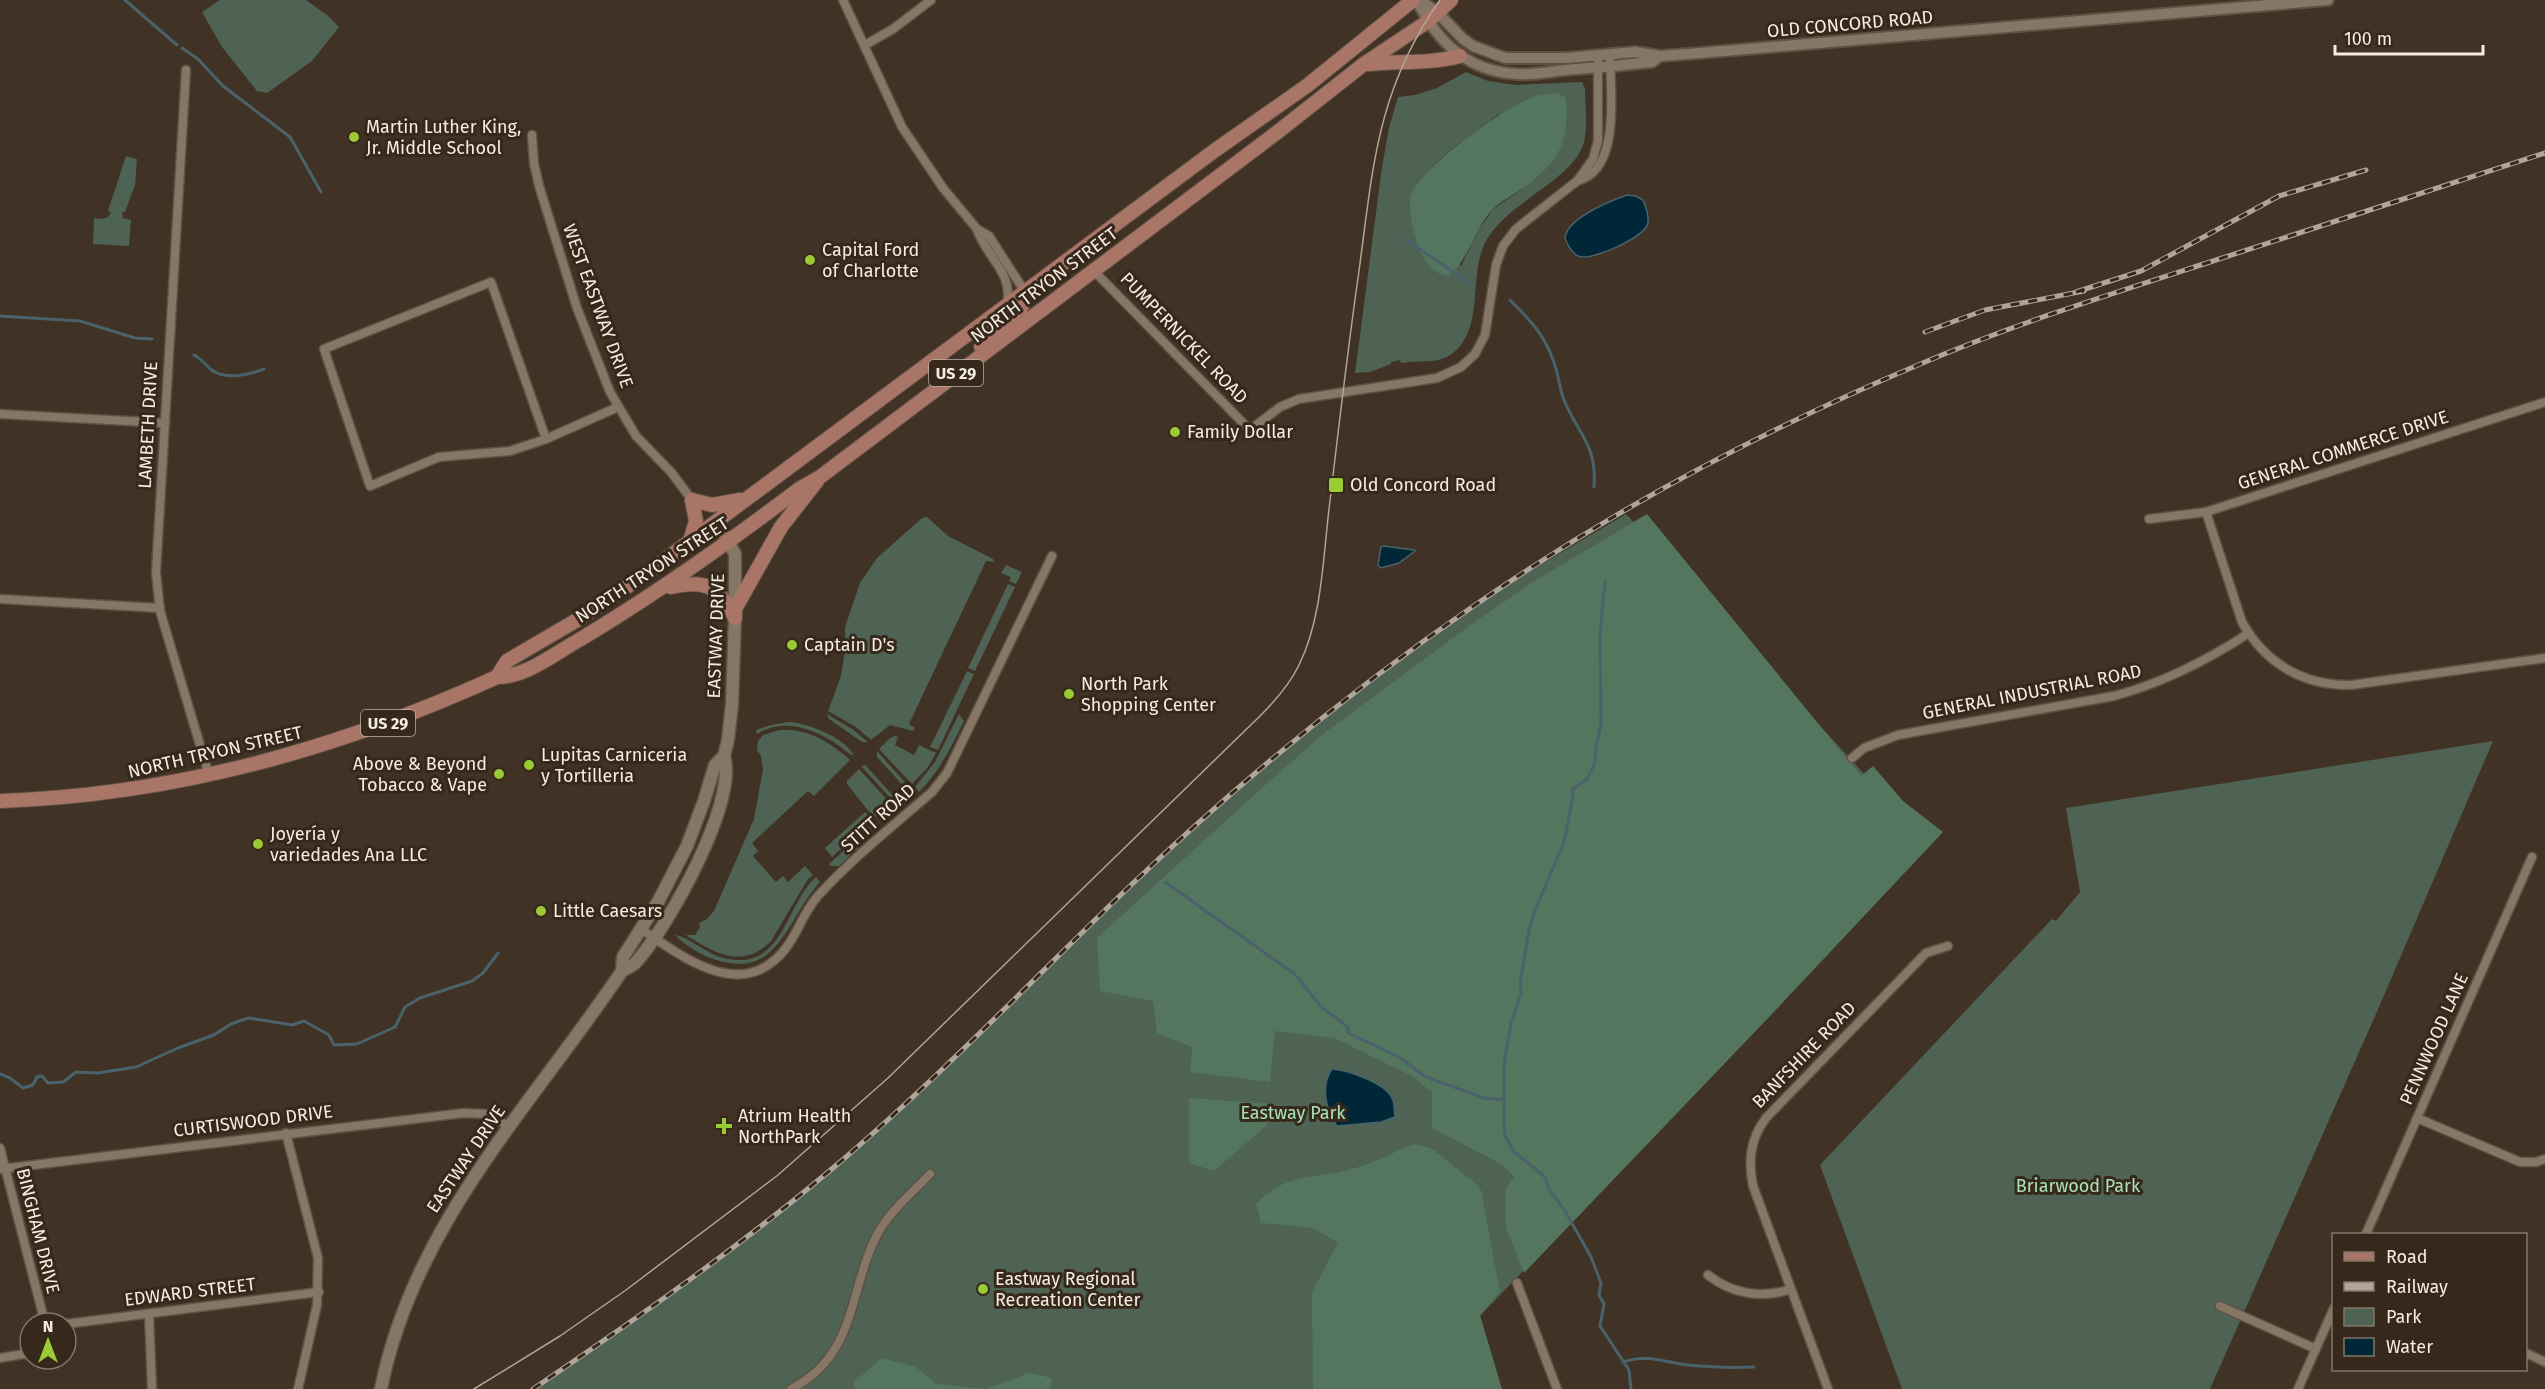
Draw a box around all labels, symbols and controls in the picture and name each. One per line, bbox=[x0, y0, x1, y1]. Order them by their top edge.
street label: OLD CONCORD ROAD bbox=[1766, 6, 1934, 42]
scale bar bbox=[2335, 18, 2484, 56]
text: 100 m bbox=[2344, 28, 2392, 50]
place label: Martin Luther King, Jr. Middle School bbox=[366, 116, 521, 159]
marker: Martin Luther King, Jr. Middle School bbox=[347, 130, 361, 144]
street label: WEST EASTWAY DRIVE bbox=[558, 221, 638, 391]
street label: NORTH TRYON STREET bbox=[966, 222, 1122, 347]
place label: Capital Ford of Charlotte bbox=[822, 239, 919, 282]
marker: Capital Ford of Charlotte bbox=[803, 253, 817, 267]
street label: PUMPERNICKEL ROAD bbox=[1116, 268, 1252, 408]
road number: US 29 bbox=[929, 360, 983, 386]
street label: LAMBETH DRIVE bbox=[134, 361, 162, 489]
street label: GENERAL COMMERCE DRIVE bbox=[2235, 406, 2451, 494]
place label: Family Dollar bbox=[1187, 421, 1293, 443]
marker: Family Dollar bbox=[1168, 425, 1182, 439]
place label: Old Concord Road bbox=[1350, 474, 1496, 496]
marker: Old Concord Road bbox=[1327, 476, 1345, 494]
street label: NORTH TRYON STREET bbox=[571, 512, 733, 628]
street label: EASTWAY DRIVE bbox=[703, 573, 729, 699]
place label: Captain D's bbox=[804, 634, 895, 656]
marker: Captain D's bbox=[785, 638, 799, 652]
street label: GENERAL INDUSTRIAL ROAD bbox=[1921, 660, 2143, 724]
place label: North Park Shopping Center bbox=[1081, 673, 1216, 716]
marker: North Park Shopping Center bbox=[1062, 687, 1076, 701]
road number: US 29 bbox=[361, 710, 415, 736]
street label: NORTH TRYON STREET bbox=[126, 721, 305, 783]
place label: Lupitas Carniceria y Tortilleria bbox=[541, 744, 687, 787]
place label: Above & Beyond Tobacco & Vape bbox=[353, 753, 487, 796]
marker: Lupitas Carniceria y Tortilleria bbox=[522, 758, 536, 772]
marker: Above & Beyond Tobacco & Vape bbox=[492, 767, 506, 781]
street label: STITT ROAD bbox=[836, 779, 920, 857]
place label: Joyería y variedades Ana LLC bbox=[270, 823, 427, 866]
marker: Joyería y variedades Ana LLC bbox=[251, 837, 265, 851]
place label: Little Caesars bbox=[553, 900, 662, 922]
marker: Little Caesars bbox=[534, 904, 548, 918]
street label: PENNWOOD LANE bbox=[2395, 970, 2473, 1108]
street label: BANFSHIRE ROAD bbox=[1748, 997, 1860, 1113]
street label: CURTISWOOD DRIVE bbox=[172, 1100, 334, 1142]
street label: EASTWAY DRIVE bbox=[422, 1101, 510, 1217]
park label: Eastway Park bbox=[1240, 1102, 1346, 1124]
place label: Atrium Health NorthPark bbox=[738, 1105, 851, 1148]
marker: Atrium Health NorthPark bbox=[715, 1117, 733, 1135]
street label: BINGHAM DRIVE bbox=[12, 1166, 64, 1296]
park label: Briarwood Park bbox=[2016, 1175, 2141, 1197]
legend bbox=[2332, 1233, 2527, 1371]
text: Road bbox=[2386, 1246, 2428, 1268]
place label: Eastway Regional Recreation Center bbox=[995, 1268, 1140, 1311]
street label: EDWARD STREET bbox=[123, 1273, 257, 1311]
text: Railway bbox=[2386, 1276, 2448, 1298]
marker: Eastway Regional Recreation Center bbox=[976, 1282, 990, 1296]
text: Park bbox=[2386, 1306, 2422, 1328]
north arrow bbox=[18, 1311, 78, 1371]
text: N bbox=[43, 1317, 53, 1336]
text: Water bbox=[2386, 1336, 2433, 1358]

